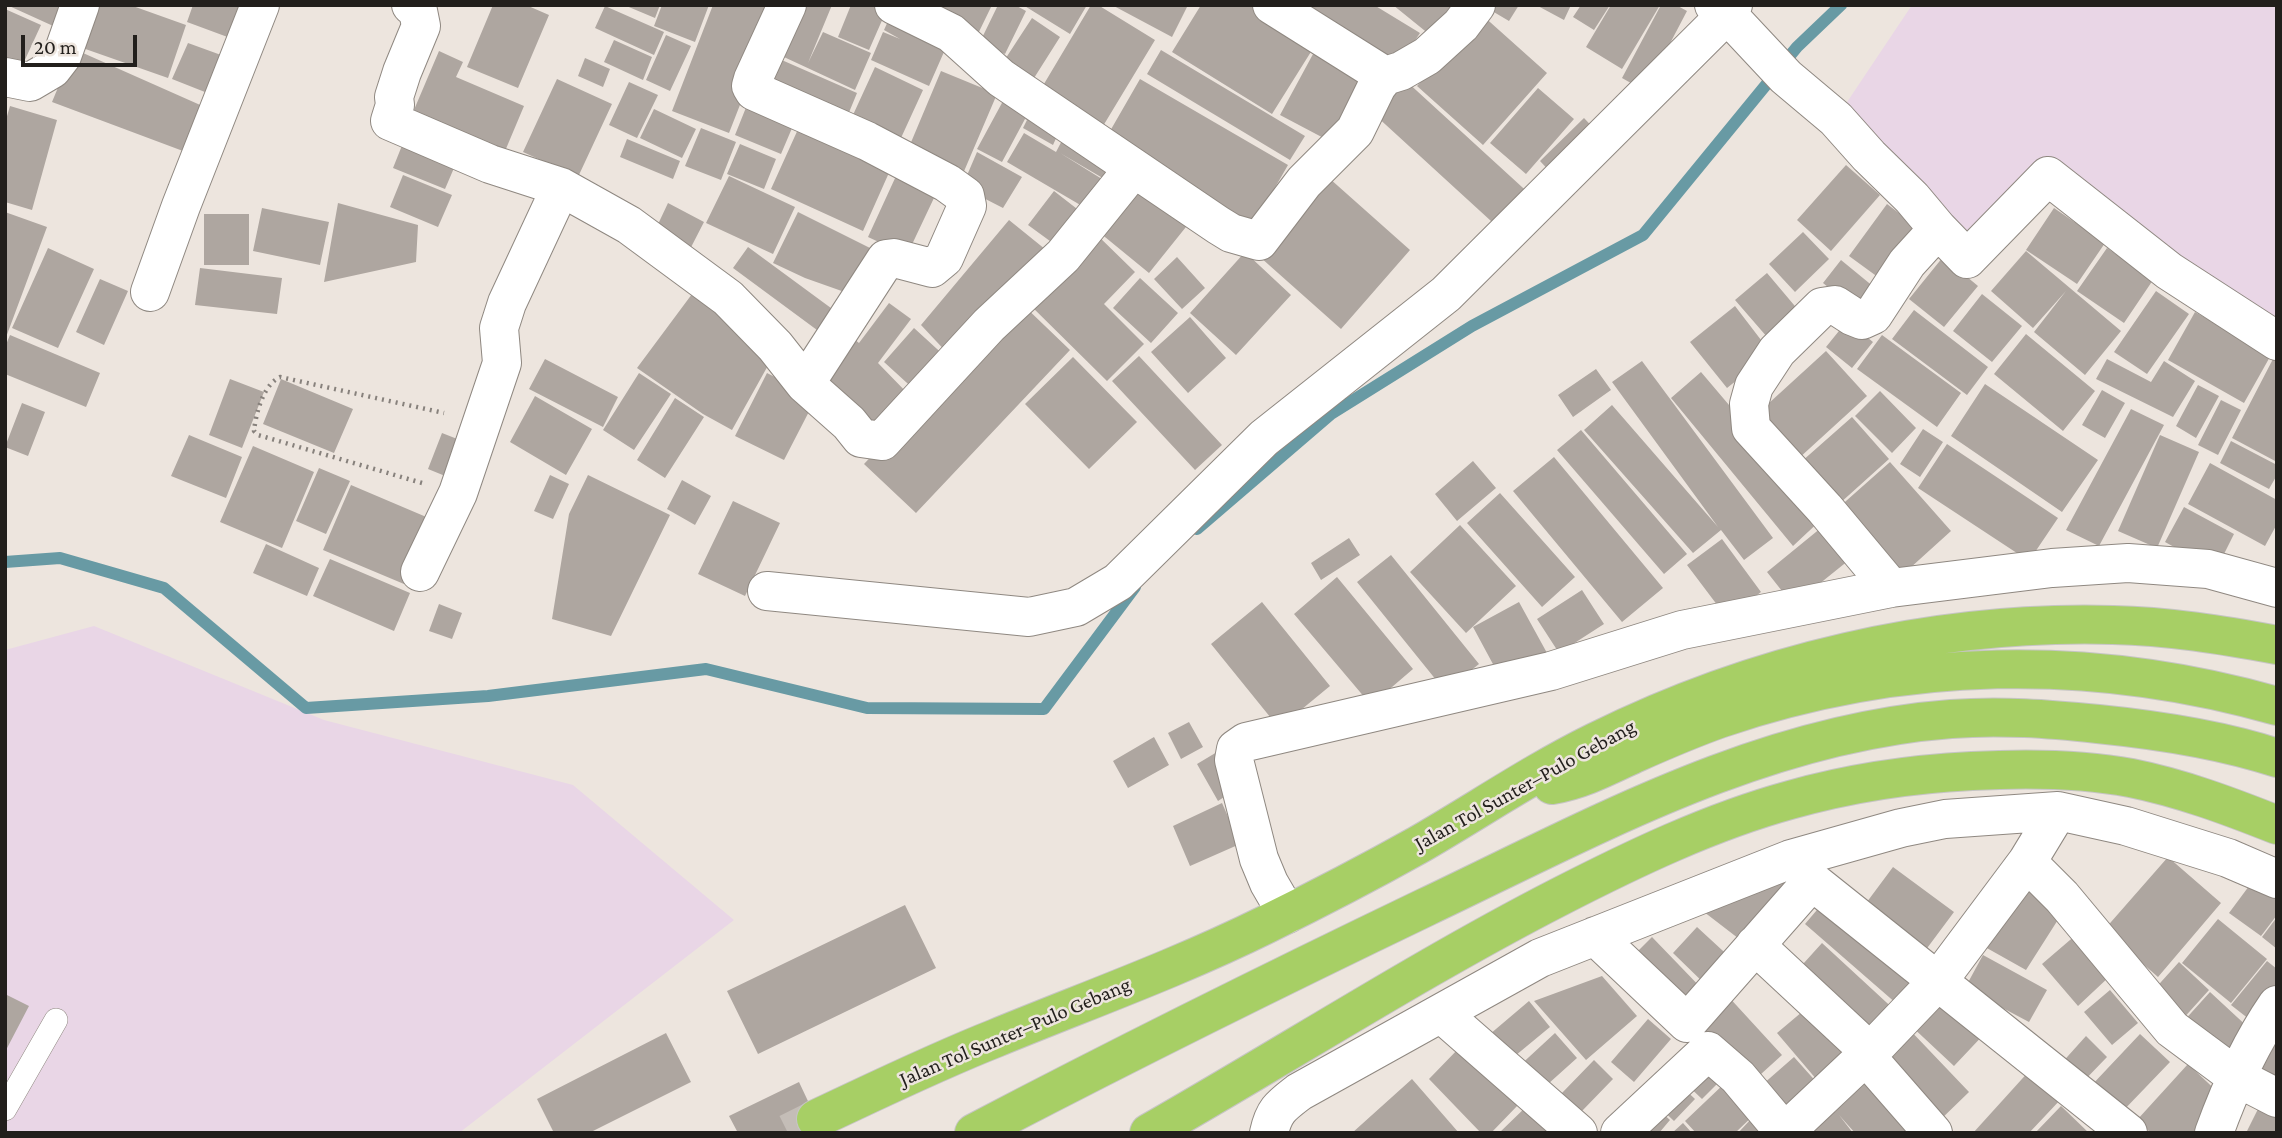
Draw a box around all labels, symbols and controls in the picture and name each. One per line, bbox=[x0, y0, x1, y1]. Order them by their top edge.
scale bar bbox=[24, 21, 140, 65]
text: 20 m bbox=[34, 35, 77, 59]
street label: Jalan Tol Sunter–Pulo Gebang bbox=[1410, 714, 1640, 856]
street label: Jalan Tol Sunter–Pulo Gebang bbox=[896, 972, 1134, 1092]

